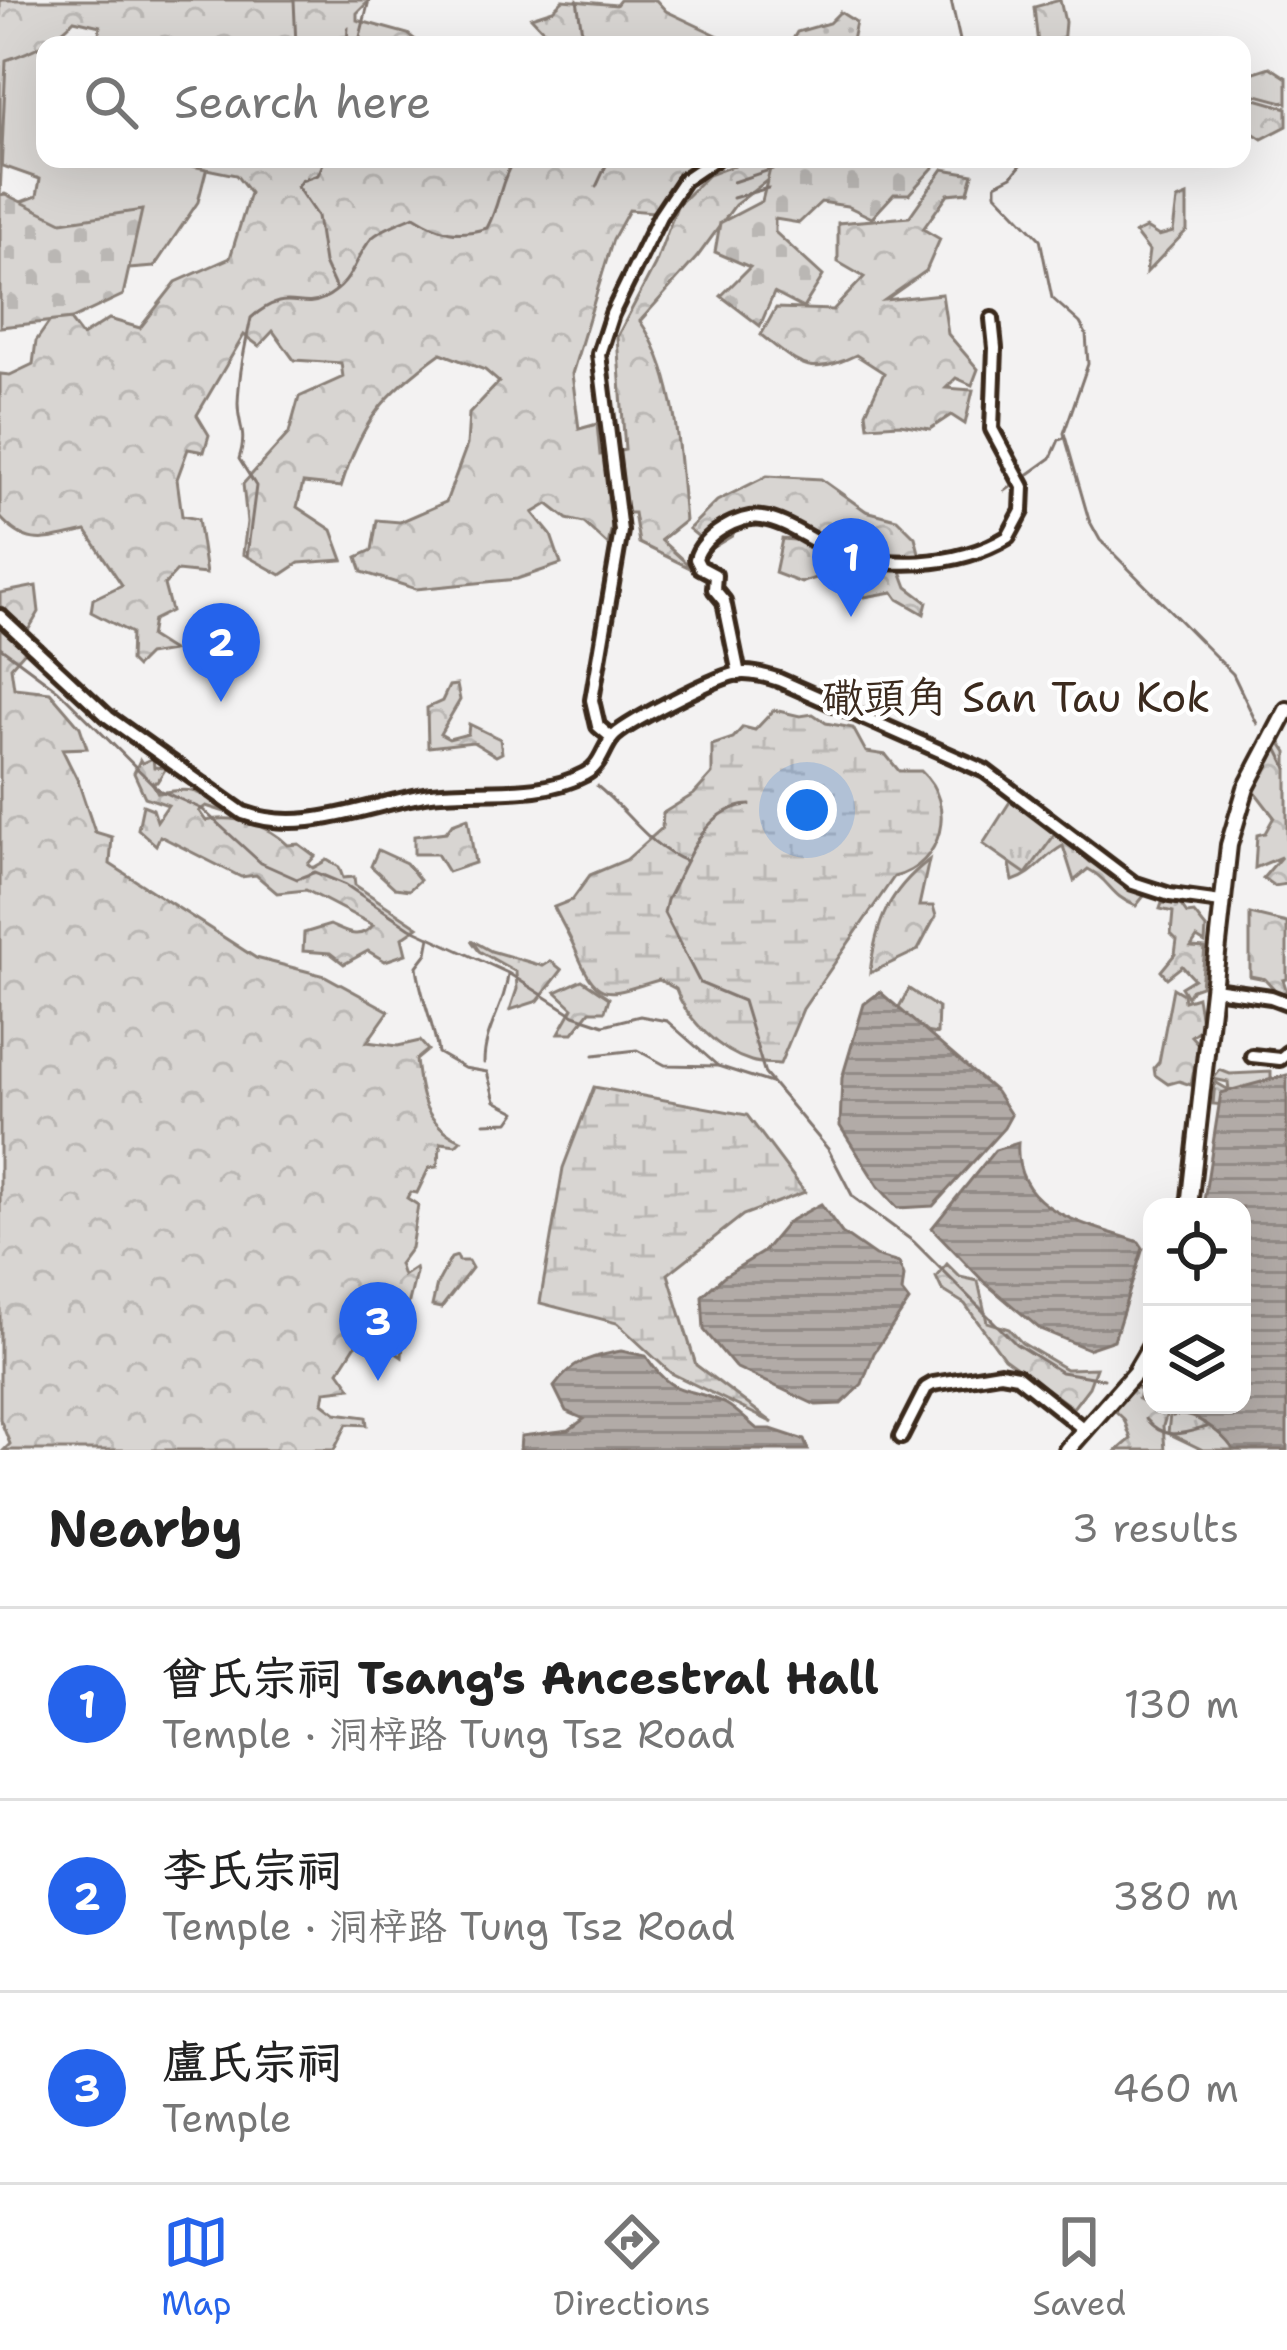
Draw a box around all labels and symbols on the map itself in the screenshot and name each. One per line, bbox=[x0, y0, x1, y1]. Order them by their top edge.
pin: 1 bbox=[812, 518, 890, 617]
pin: 2 bbox=[182, 603, 260, 702]
district label: 䃟頭角 San Tau Kok bbox=[822, 669, 1210, 725]
your location bbox=[777, 780, 837, 840]
pin: 3 bbox=[339, 1282, 417, 1381]

